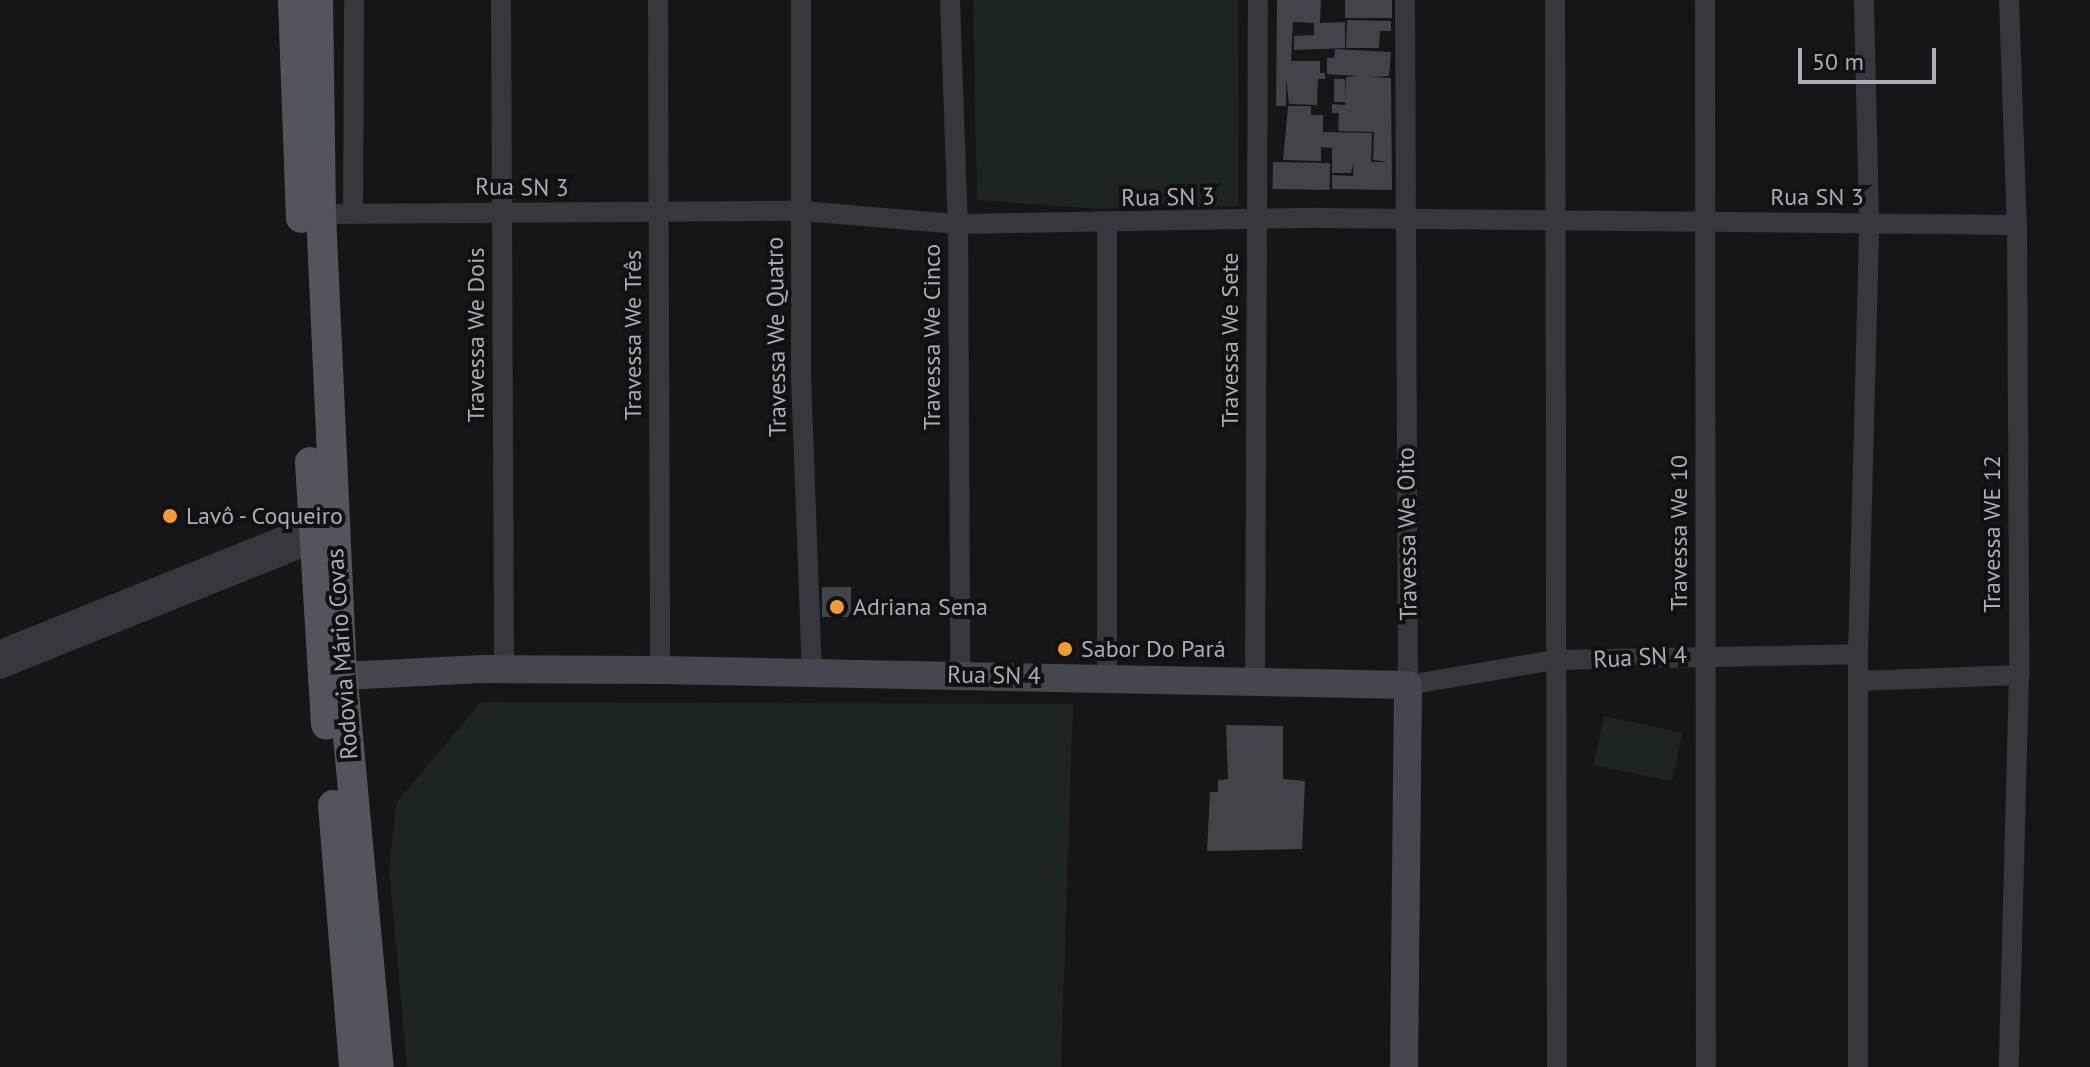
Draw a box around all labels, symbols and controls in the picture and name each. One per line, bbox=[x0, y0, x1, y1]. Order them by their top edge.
scale bar bbox=[1802, 32, 1940, 82]
text: 50 m bbox=[1812, 46, 1864, 77]
street label: Rua SN 3 bbox=[475, 172, 569, 202]
street label: Rua SN 3 bbox=[1121, 182, 1215, 212]
street label: Rua SN 3 bbox=[1770, 183, 1864, 211]
street label: Travessa We Quatro bbox=[760, 236, 792, 438]
street label: Travessa We Cinco bbox=[918, 244, 946, 430]
street label: Travessa We Dois bbox=[462, 247, 490, 423]
street label: Travessa We Três bbox=[619, 249, 647, 421]
street label: Travessa We Sete bbox=[1216, 252, 1244, 428]
street label: Travessa We Oito bbox=[1391, 447, 1423, 621]
street label: Travessa We 10 bbox=[1665, 455, 1693, 611]
street label: Travessa WE 12 bbox=[1978, 455, 2006, 613]
place label: Lavô - Coqueiro bbox=[186, 502, 347, 530]
marker: Lavô - Coqueiro bbox=[161, 507, 179, 525]
street label: Rodovia Mário Covas bbox=[320, 547, 364, 761]
place label: Adriana Sena bbox=[853, 593, 988, 621]
marker: Adriana Sena bbox=[828, 598, 846, 616]
place label: Sabor Do Pará bbox=[1081, 635, 1226, 663]
marker: Sabor Do Pará bbox=[1056, 640, 1074, 658]
street label: Rua SN 4 bbox=[1592, 640, 1688, 674]
street label: Rua SN 4 bbox=[947, 660, 1041, 690]

